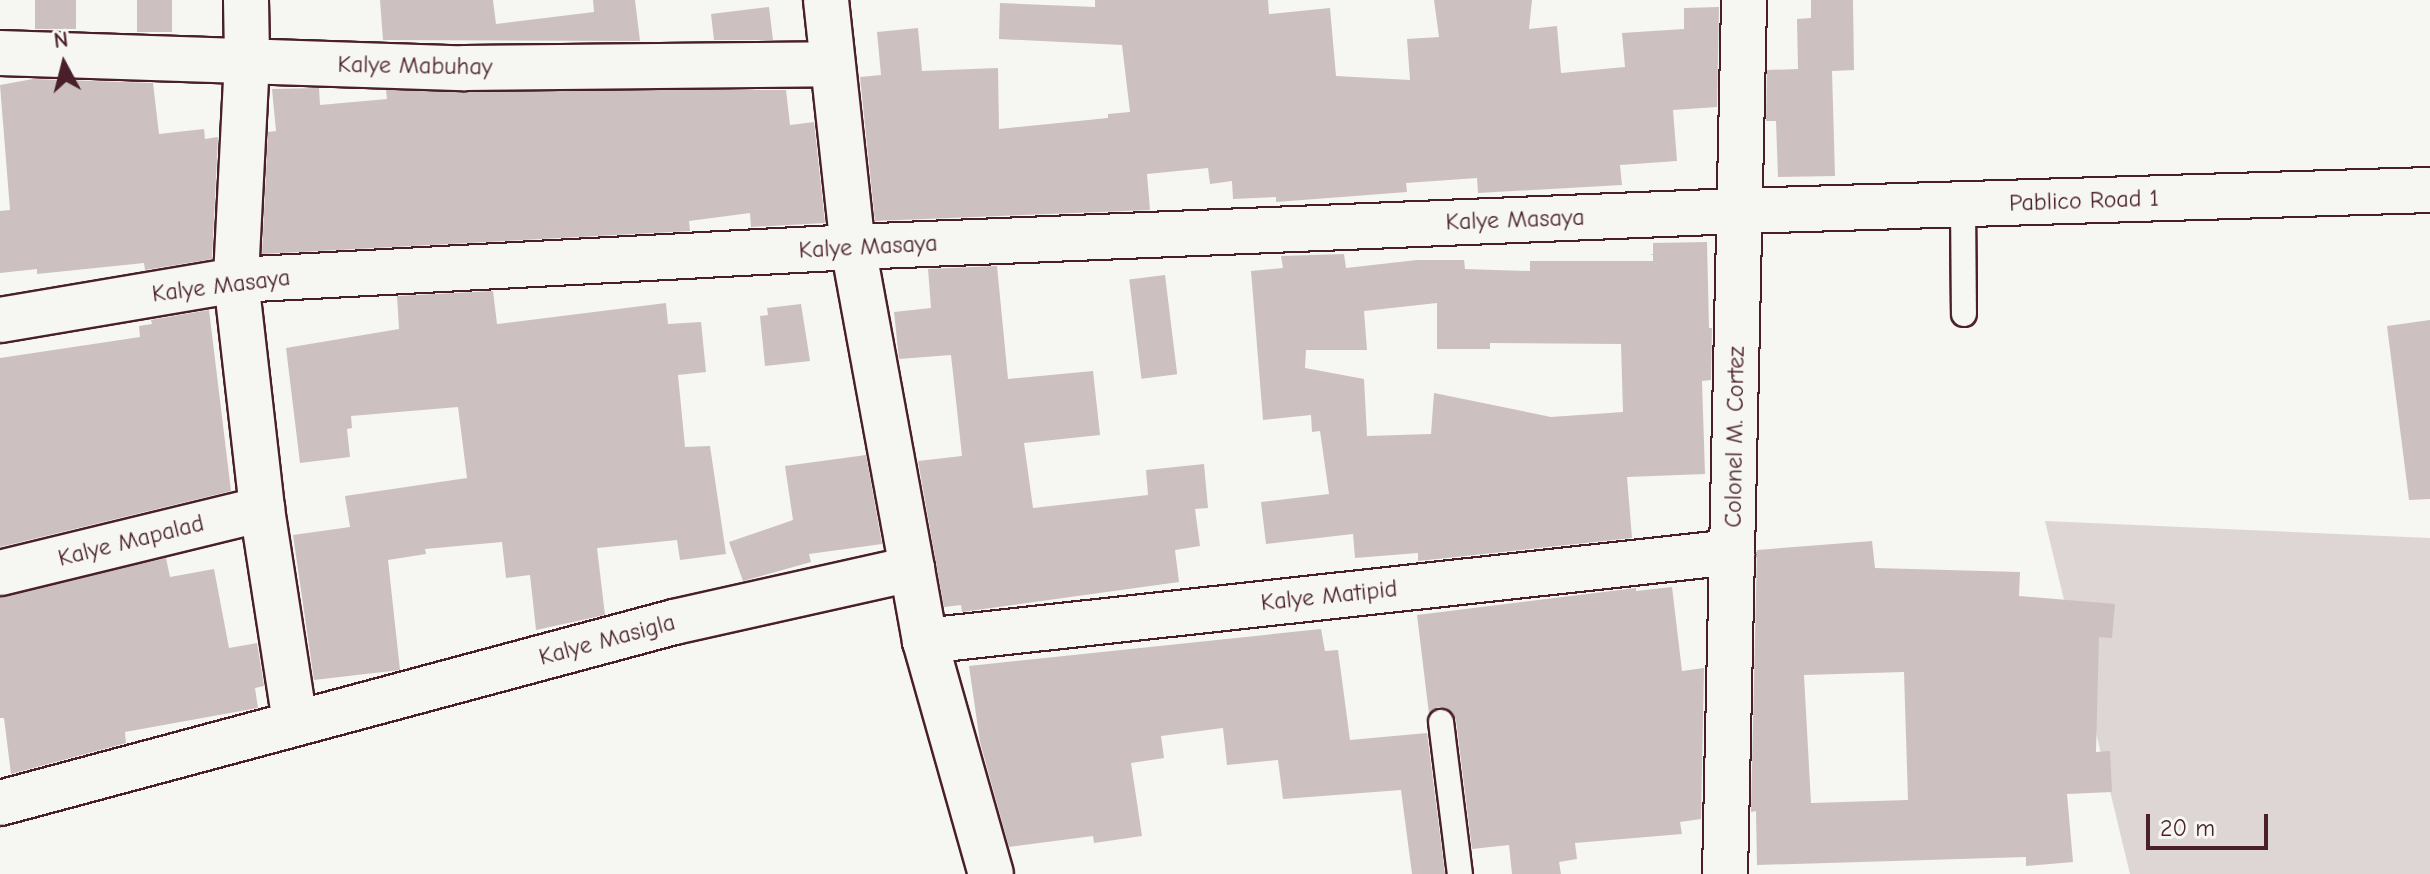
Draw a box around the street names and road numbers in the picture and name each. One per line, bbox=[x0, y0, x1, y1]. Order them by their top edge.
street label: Kalye Mabuhay bbox=[337, 50, 493, 82]
street label: Pablico Road 1 bbox=[2009, 184, 2159, 218]
street label: Kalye Masaya bbox=[1445, 203, 1585, 237]
street label: Kalye Masaya bbox=[798, 229, 938, 265]
street label: Kalye Masaya bbox=[150, 263, 292, 309]
street label: Colonel M. Cortez bbox=[1719, 346, 1751, 528]
street label: Kalye Mapalad bbox=[55, 509, 207, 573]
street label: Kalye Matipid bbox=[1259, 575, 1399, 617]
street label: Kalye Masigla bbox=[536, 608, 678, 672]

